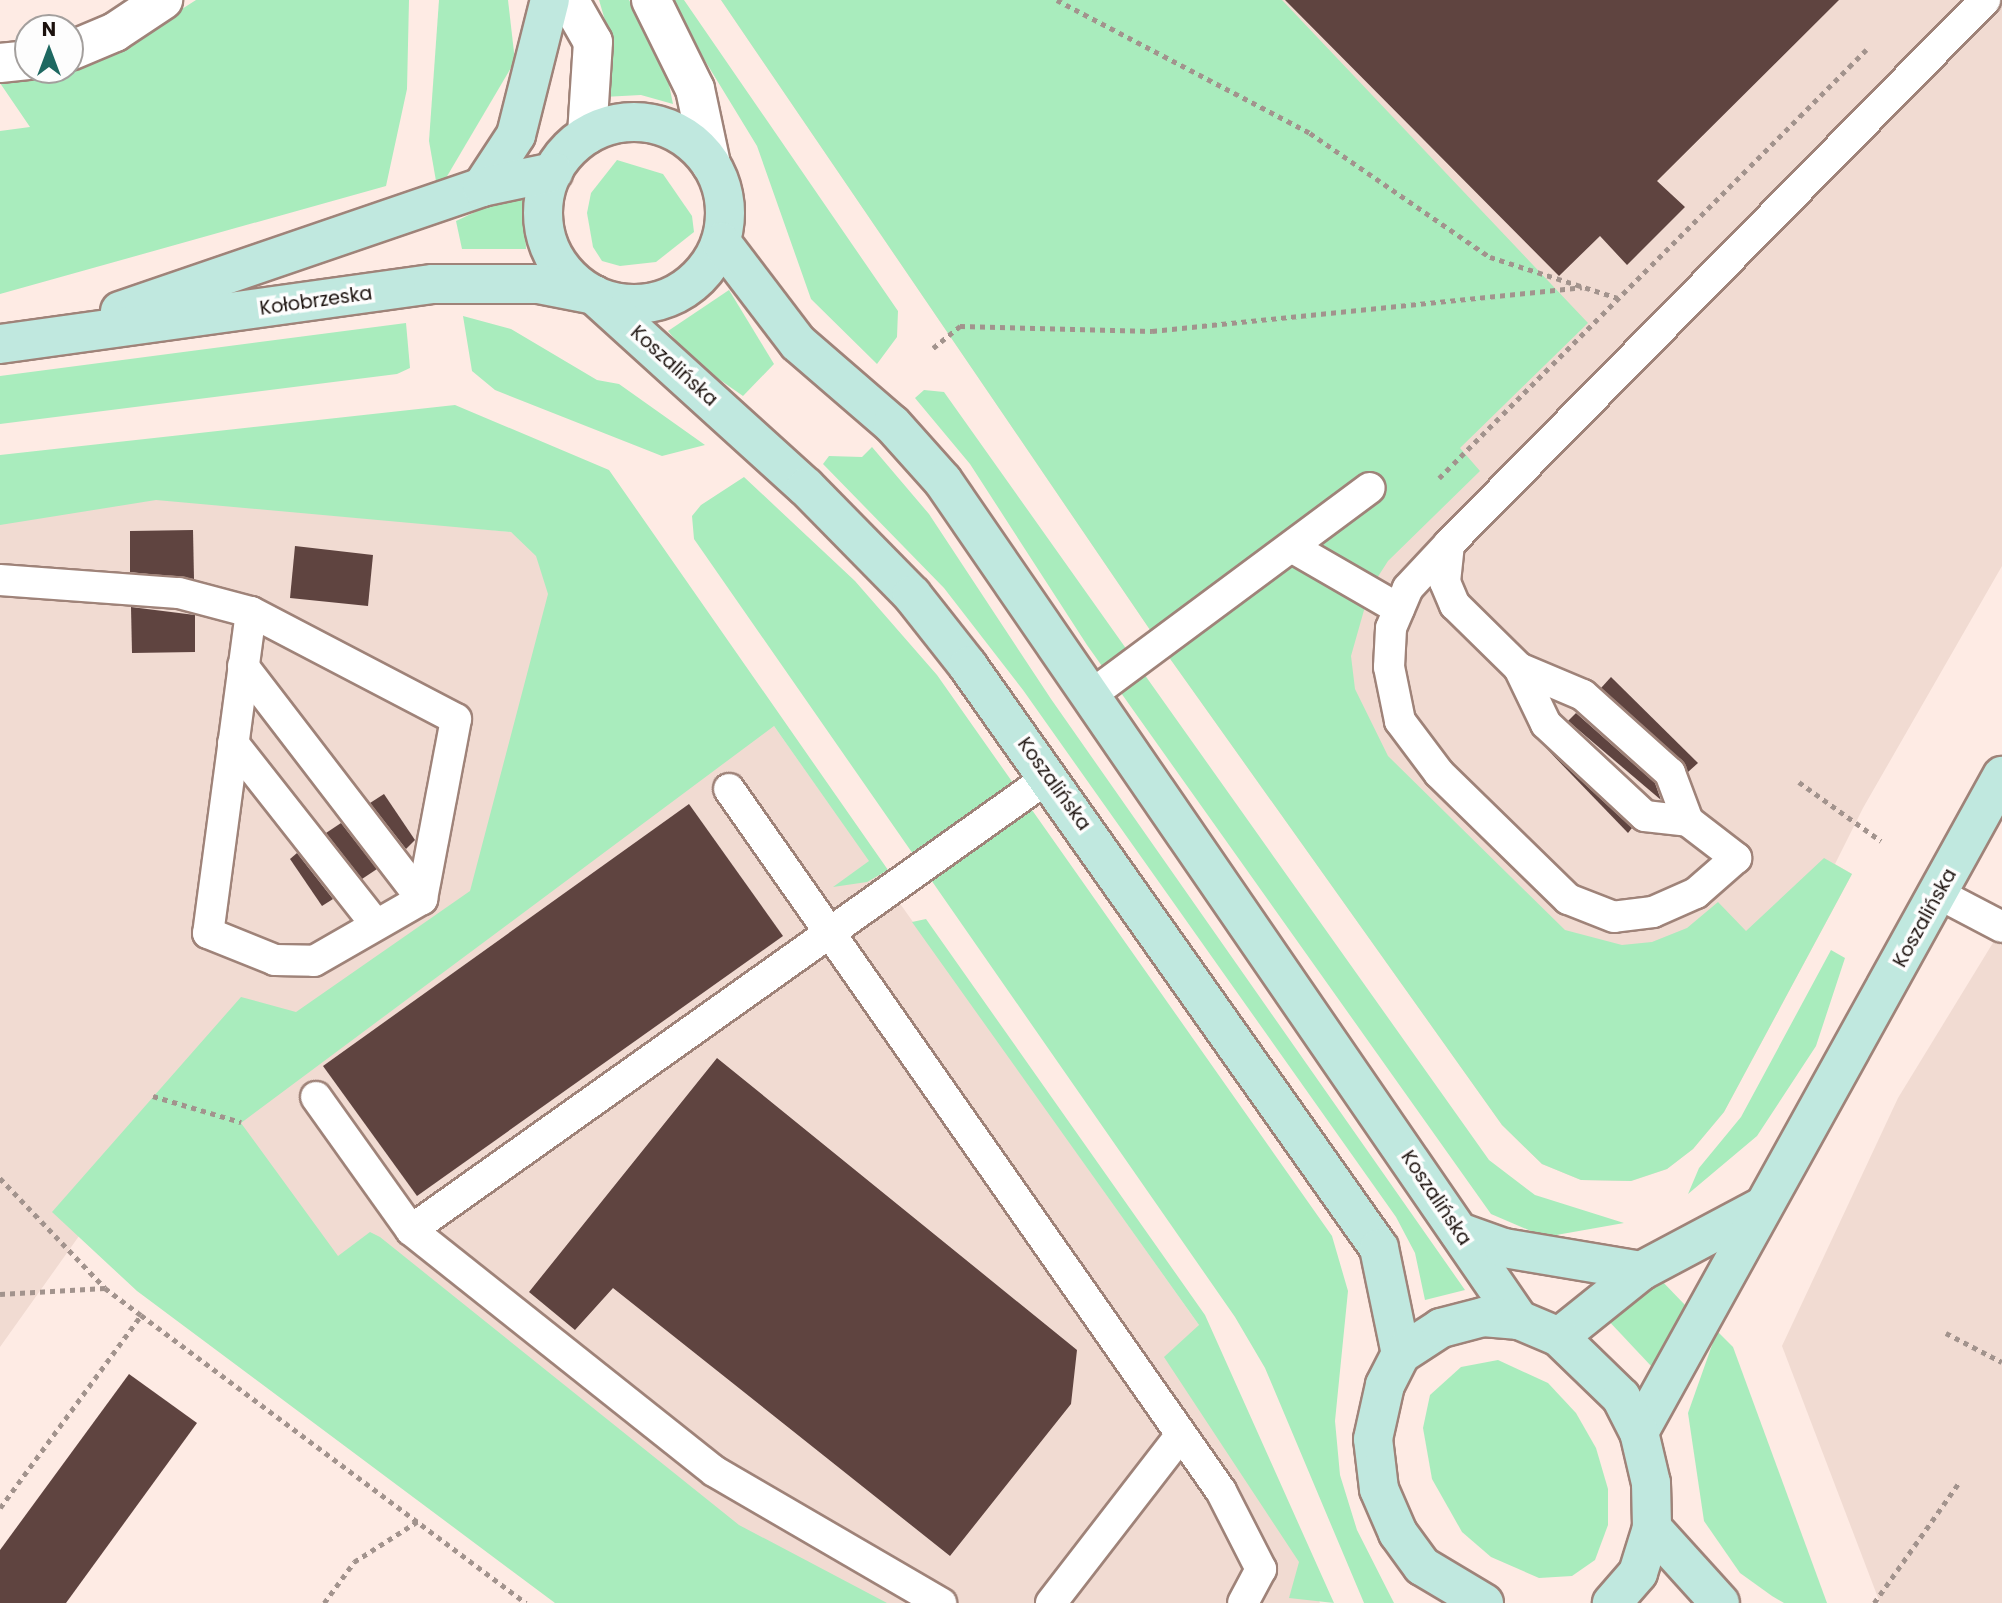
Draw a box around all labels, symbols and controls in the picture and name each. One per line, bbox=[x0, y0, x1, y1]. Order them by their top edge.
north arrow bbox=[14, 14, 84, 84]
text: N bbox=[42, 16, 56, 43]
street label: Kołobrzeska bbox=[258, 282, 374, 320]
street label: Koszalińska bbox=[626, 321, 722, 411]
street label: Koszalińska bbox=[1013, 733, 1095, 835]
street label: Koszalińska bbox=[1889, 865, 1961, 971]
street label: Koszalińska bbox=[1396, 1146, 1476, 1250]

